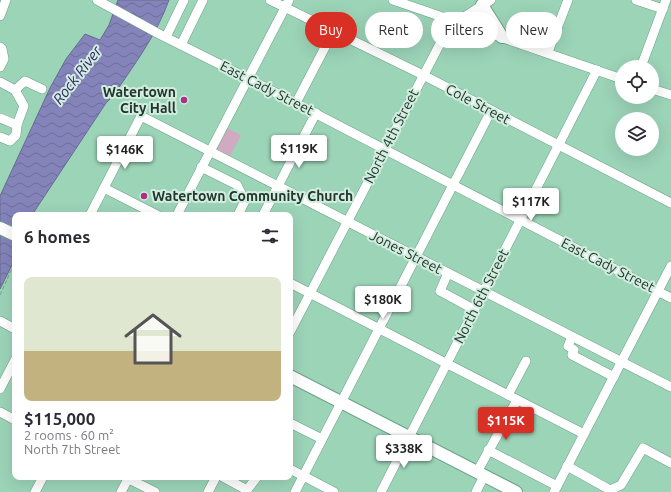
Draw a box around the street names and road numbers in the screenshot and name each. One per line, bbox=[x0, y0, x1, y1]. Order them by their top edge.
street label: East Cady Street bbox=[218, 58, 317, 119]
street label: Cole Street bbox=[443, 80, 513, 128]
street label: North 4th Street bbox=[360, 86, 422, 186]
street label: Jones Street bbox=[367, 227, 445, 277]
street label: East Cady Street bbox=[559, 235, 658, 296]
street label: North 6th Street bbox=[450, 246, 512, 346]

